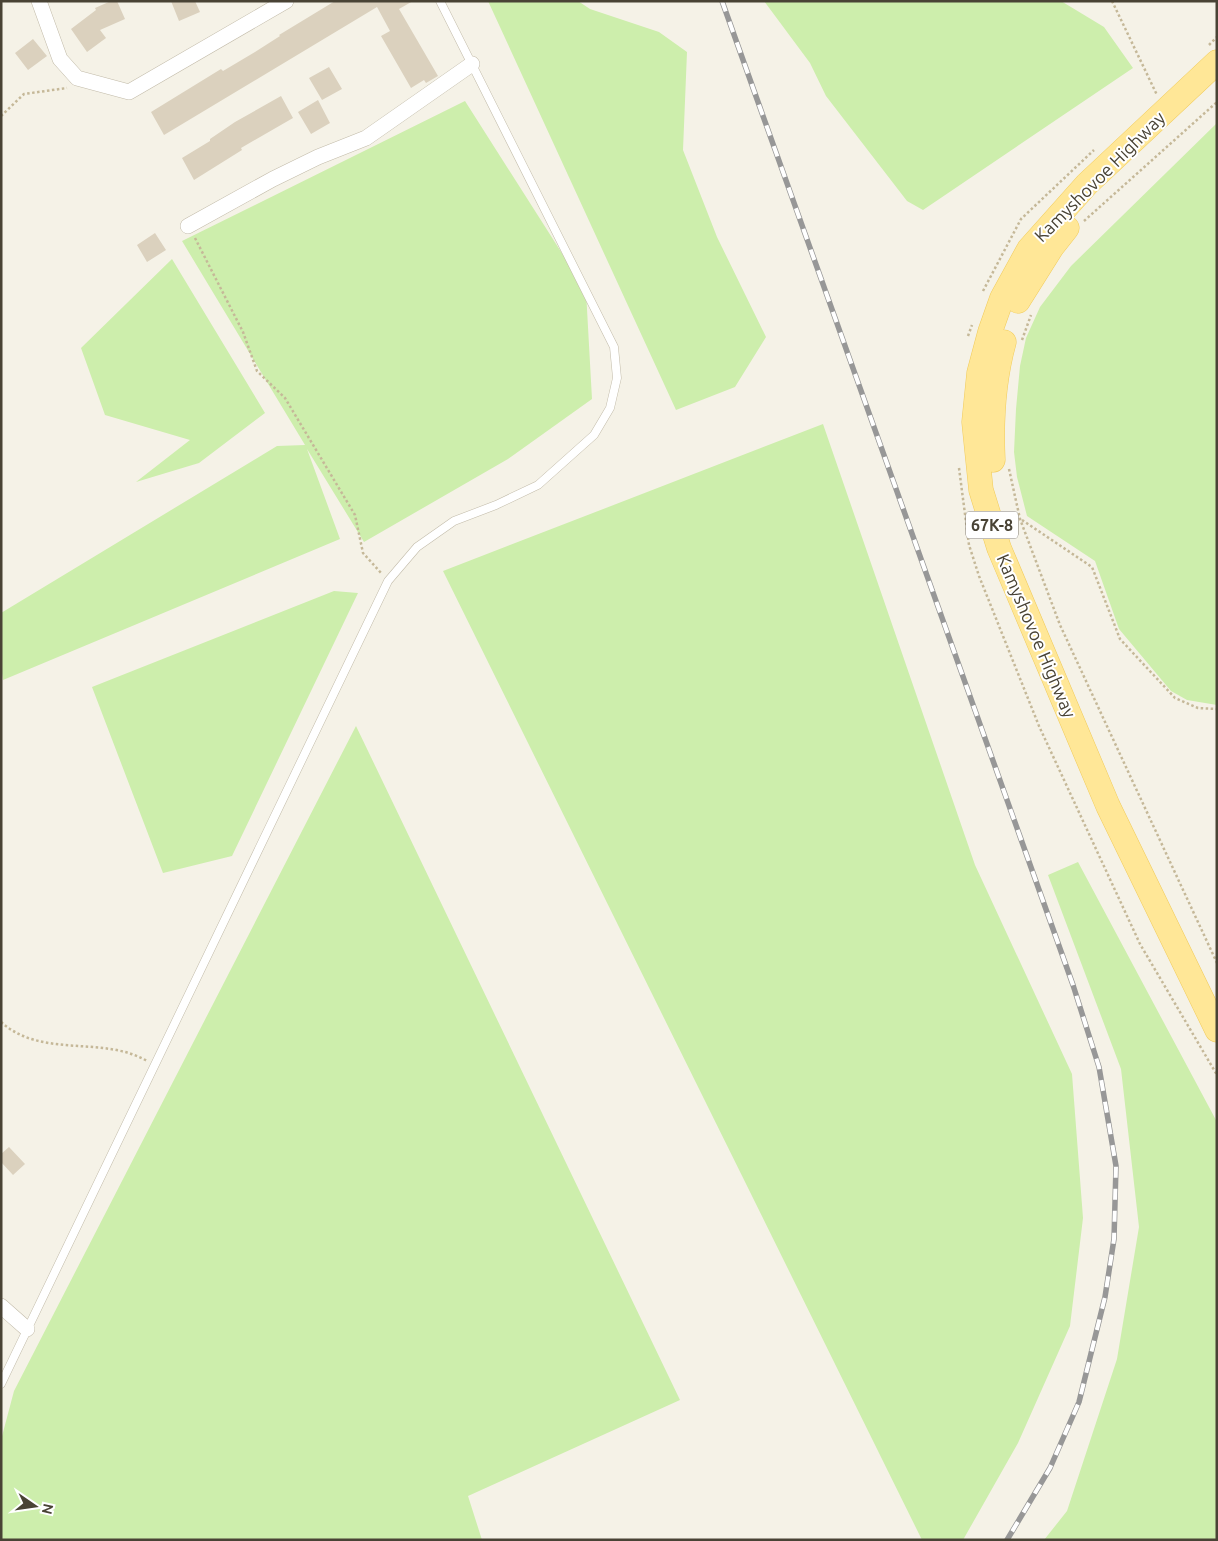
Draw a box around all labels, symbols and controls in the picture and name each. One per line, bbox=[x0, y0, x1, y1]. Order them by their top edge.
street label: Kamyshovoe Highway bbox=[1030, 107, 1169, 245]
road number: 67К-8 bbox=[966, 512, 1018, 538]
street label: Kamyshovoe Highway bbox=[993, 551, 1081, 721]
north arrow bbox=[10, 1481, 60, 1531]
text: N bbox=[39, 1502, 57, 1516]

